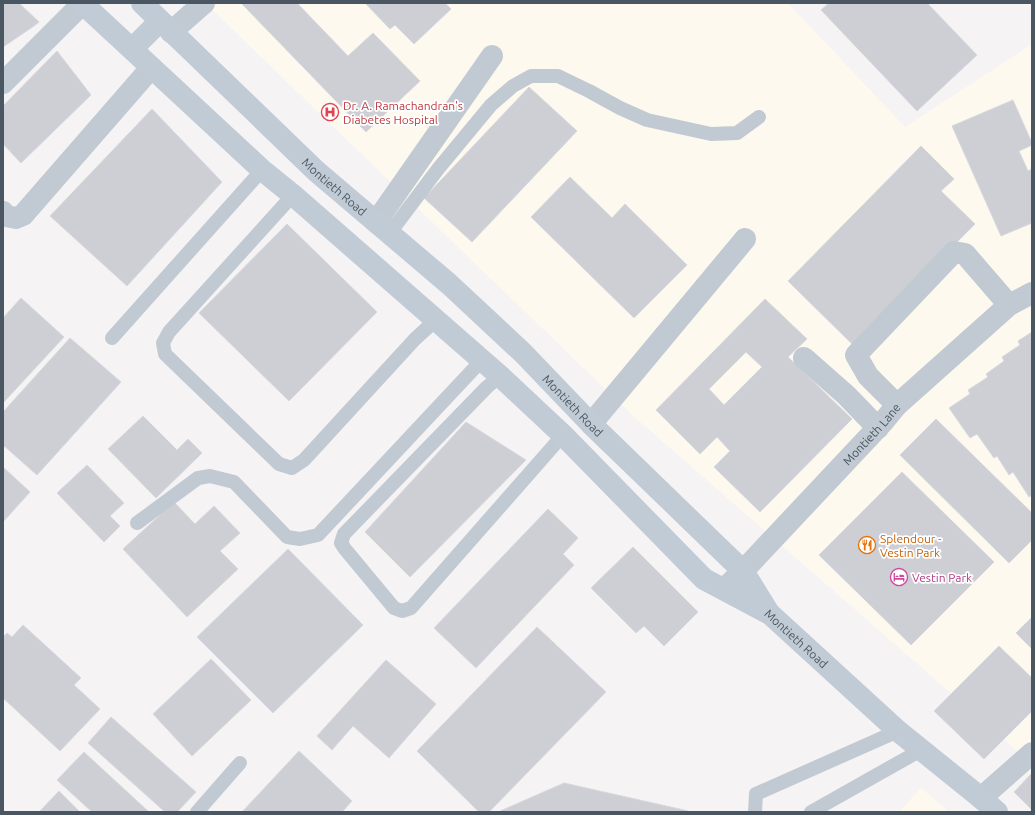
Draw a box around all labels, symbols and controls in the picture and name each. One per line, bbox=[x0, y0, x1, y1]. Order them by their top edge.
place label: Dr. A. Ramachandran's Diabetes Hospital bbox=[343, 99, 463, 126]
hospital icon: Dr. A. Ramachandran's Diabetes Hospital bbox=[320, 102, 340, 122]
street label: Montieth Road bbox=[300, 155, 369, 218]
street label: Montieth Road bbox=[541, 372, 606, 439]
street label: Montieth Lane bbox=[840, 400, 902, 467]
place label: Splendour - Vestin Park bbox=[880, 532, 942, 559]
restaurant icon: Splendour - Vestin Park bbox=[857, 535, 877, 555]
hotel icon: Vestin Park bbox=[889, 567, 909, 587]
place label: Vestin Park bbox=[912, 571, 972, 584]
street label: Montieth Road bbox=[762, 606, 831, 670]

